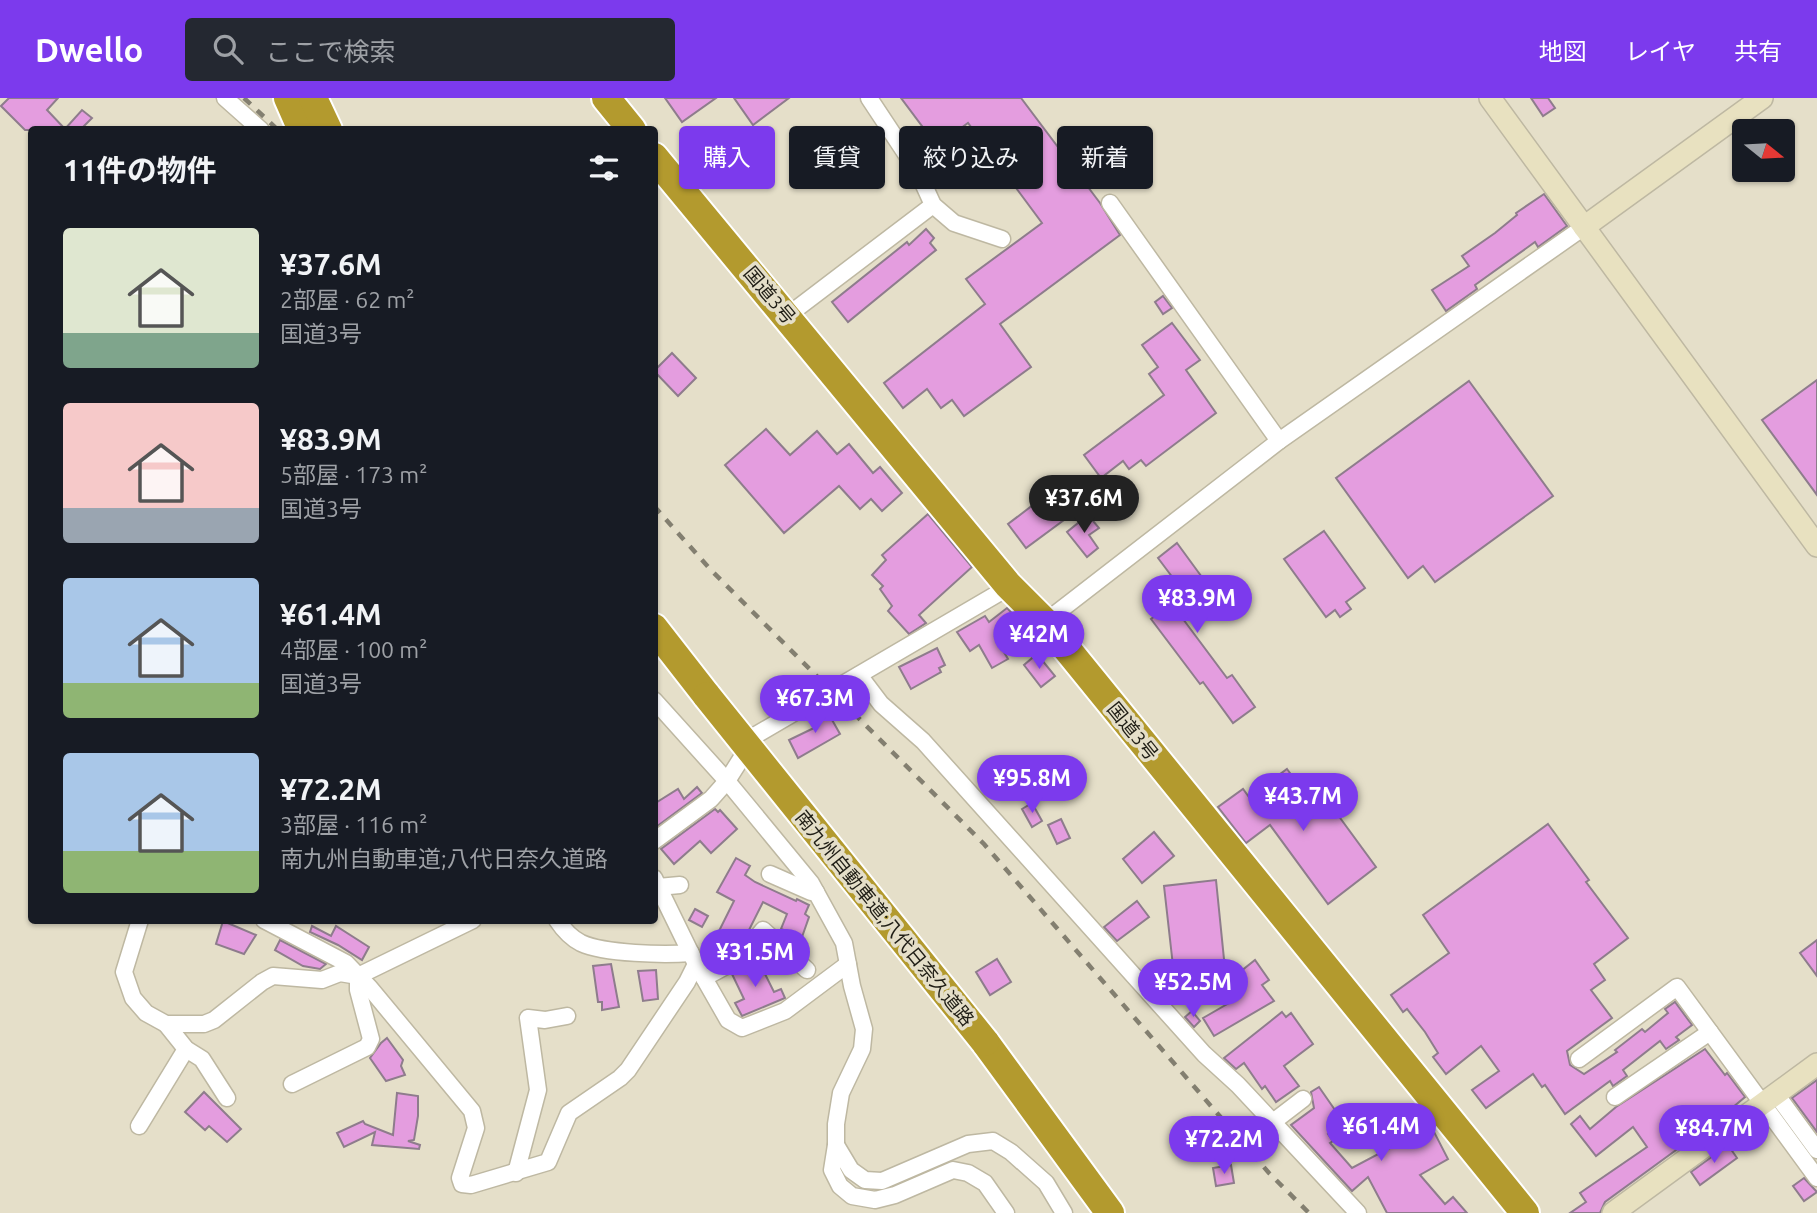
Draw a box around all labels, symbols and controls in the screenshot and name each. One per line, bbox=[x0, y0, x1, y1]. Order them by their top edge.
search box bbox=[185, 18, 675, 81]
icon: search bbox=[209, 30, 247, 68]
text: Dwello bbox=[35, 31, 143, 68]
text: ここで検索 bbox=[265, 37, 395, 66]
text: 地図 bbox=[1539, 38, 1587, 65]
text: レイヤ bbox=[1625, 38, 1696, 65]
text: 共有 bbox=[1734, 38, 1782, 65]
north arrow bbox=[1732, 119, 1796, 182]
map controls bbox=[1732, 119, 1795, 182]
chip: 購入 bbox=[679, 126, 775, 189]
chip: 賃貸 bbox=[789, 126, 885, 189]
chip: 絞り込み bbox=[899, 126, 1043, 189]
chip: 新着 bbox=[1057, 126, 1153, 189]
icon: filters bbox=[585, 149, 623, 187]
text: 11件の物件 bbox=[63, 153, 217, 187]
text: ¥37.6M bbox=[280, 247, 382, 281]
icon: home bbox=[119, 256, 203, 340]
street label: 国道3号 bbox=[740, 262, 800, 328]
text: 2部屋 · 62 m² bbox=[280, 287, 414, 312]
text: 国道3号 bbox=[280, 321, 362, 346]
text: ¥83.9M bbox=[280, 422, 382, 456]
icon: home bbox=[119, 431, 203, 515]
text: 5部屋 · 173 m² bbox=[280, 462, 427, 487]
pin: ¥37.6M bbox=[1027, 476, 1141, 535]
text: ¥37.6M bbox=[1045, 485, 1123, 510]
text: 国道3号 bbox=[280, 496, 362, 521]
pin: ¥83.9M bbox=[1140, 575, 1254, 635]
text: ¥83.9M bbox=[1158, 585, 1236, 610]
text: ¥61.4M bbox=[280, 597, 382, 631]
icon: home bbox=[119, 606, 203, 690]
pin: ¥42M bbox=[998, 612, 1080, 671]
text: ¥42M bbox=[1009, 621, 1069, 646]
text: 4部屋 · 100 m² bbox=[280, 637, 427, 662]
text: 国道3号 bbox=[280, 671, 362, 696]
pin: ¥67.3M bbox=[758, 676, 872, 735]
text: ¥67.3M bbox=[776, 685, 854, 710]
street label: 国道3号 bbox=[1103, 698, 1163, 764]
pin: ¥95.8M bbox=[975, 756, 1089, 815]
text: ¥95.8M bbox=[993, 765, 1071, 790]
text: ¥72.2M bbox=[280, 772, 382, 806]
pin: ¥43.7M bbox=[1246, 774, 1360, 833]
icon: home bbox=[119, 781, 203, 865]
text: ¥43.7M bbox=[1264, 783, 1342, 808]
street label: 南九州自動車道;八代日奈久道路 bbox=[791, 806, 979, 1030]
text: 3部屋 · 116 m² bbox=[280, 812, 427, 837]
text: 南九州自動車道;八代日奈久道路 bbox=[280, 846, 608, 871]
pin: ¥31.5M bbox=[698, 930, 812, 989]
text: ¥31.5M bbox=[716, 939, 794, 964]
pin: ¥52.5M bbox=[1136, 960, 1250, 1019]
text: ¥52.5M bbox=[1154, 969, 1232, 994]
pin: ¥61.4M bbox=[1324, 1104, 1438, 1163]
pin: ¥84.7M bbox=[1657, 1105, 1771, 1165]
text: ¥61.4M bbox=[1342, 1113, 1420, 1138]
text: ¥84.7M bbox=[1675, 1115, 1753, 1140]
pin: ¥72.2M bbox=[1167, 1116, 1281, 1176]
text: ¥72.2M bbox=[1185, 1126, 1263, 1151]

